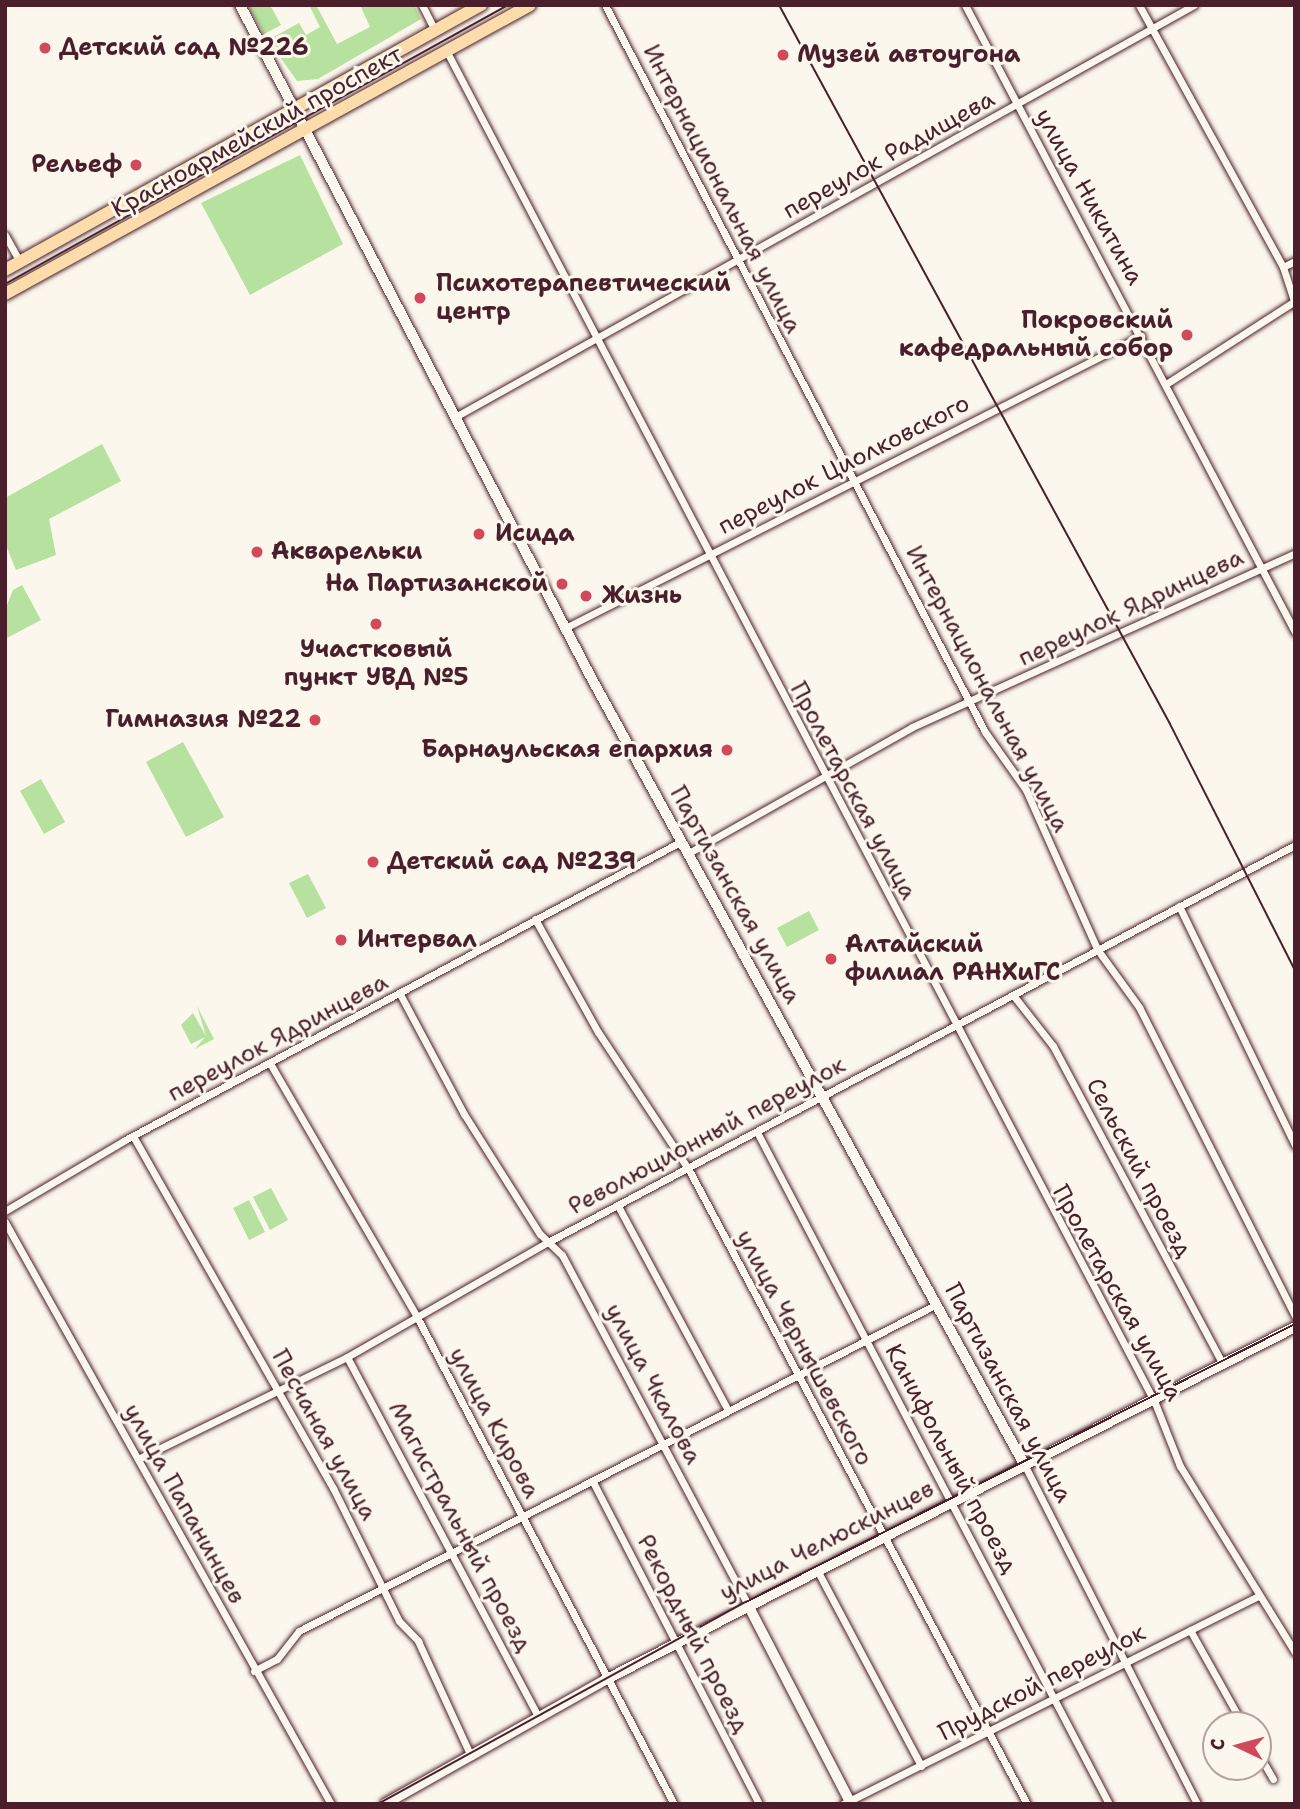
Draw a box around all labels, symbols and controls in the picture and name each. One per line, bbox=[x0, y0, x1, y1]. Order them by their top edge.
place label: Детский сад №226 bbox=[59, 34, 308, 62]
marker: Детский сад №226 bbox=[37, 40, 53, 56]
street label: Красноармейский проспект bbox=[106, 40, 408, 224]
street label: Интернациональная улица bbox=[636, 40, 808, 338]
place label: Музей автоугона bbox=[797, 41, 1020, 69]
marker: Музей автоугона bbox=[775, 47, 791, 63]
street label: переулок Радищева bbox=[778, 85, 1000, 225]
street label: улица Никитина bbox=[1029, 104, 1149, 290]
place label: Рельеф bbox=[31, 151, 122, 179]
marker: Рельеф bbox=[128, 157, 144, 173]
place label: Психотерапевтический центр bbox=[436, 270, 731, 326]
marker: Психотерапевтический центр bbox=[410, 288, 430, 308]
place label: Покровский кафедральный собор bbox=[899, 307, 1173, 363]
marker: Покровский кафедральный собор bbox=[1179, 327, 1195, 343]
street label: переулок Циолковского bbox=[713, 389, 975, 541]
place label: Исида bbox=[495, 520, 575, 548]
marker: Исида bbox=[469, 524, 489, 544]
place label: Акварельки bbox=[271, 538, 422, 566]
street label: Интернациональная улица bbox=[899, 541, 1075, 837]
street label: переулок Ядринцева bbox=[1014, 543, 1248, 673]
marker: Акварельки bbox=[249, 544, 265, 560]
place label: На Партизанской bbox=[325, 570, 548, 598]
marker: На Партизанской bbox=[554, 576, 570, 592]
place label: Жизнь bbox=[602, 582, 682, 610]
marker: Жизнь bbox=[576, 586, 596, 606]
marker: Участковый пункт УВД №5 bbox=[368, 616, 384, 632]
place label: Участковый пункт УВД №5 bbox=[283, 636, 469, 692]
street label: Пролетарская улица bbox=[783, 677, 923, 905]
place label: Гимназия №22 bbox=[105, 706, 301, 734]
marker: Гимназия №22 bbox=[307, 712, 323, 728]
place label: Барнаульская епархия bbox=[422, 736, 713, 764]
marker: Барнаульская епархия bbox=[719, 742, 735, 758]
street label: Партизанская улица bbox=[663, 781, 807, 1009]
place label: Детский сад №239 bbox=[387, 848, 636, 876]
marker: Детский сад №239 bbox=[365, 854, 381, 870]
place label: Интервал bbox=[357, 926, 477, 954]
marker: Интервал bbox=[331, 930, 351, 950]
place label: Алтайский филиал РАНХиГС bbox=[845, 931, 1061, 987]
marker: Алтайский филиал РАНХиГС bbox=[823, 951, 839, 967]
street label: переулок Ядринцева bbox=[163, 968, 393, 1108]
street label: Революционный переулок bbox=[564, 1051, 850, 1221]
street label: Сельский проезд bbox=[1080, 1073, 1198, 1263]
street label: Пролетарская улица bbox=[1046, 1180, 1188, 1406]
street label: улица Чернышевского bbox=[730, 1225, 878, 1471]
street label: Партизанская улица bbox=[938, 1278, 1078, 1508]
street label: улица Чкалова bbox=[599, 1299, 707, 1469]
street label: Канифольный проезд bbox=[878, 1339, 1024, 1579]
street label: улица Кирова bbox=[442, 1343, 546, 1503]
street label: Песчаная улица bbox=[265, 1345, 383, 1525]
street label: Магистральный проезд bbox=[382, 1397, 538, 1657]
street label: улица Папанинцев bbox=[117, 1399, 251, 1609]
street label: улица Челюскинцев bbox=[715, 1474, 939, 1608]
street label: Рекордный проезд bbox=[630, 1530, 756, 1738]
street label: Прудской переулок bbox=[934, 1618, 1150, 1748]
north arrow bbox=[1202, 1711, 1272, 1781]
text: С bbox=[1205, 1737, 1231, 1751]

